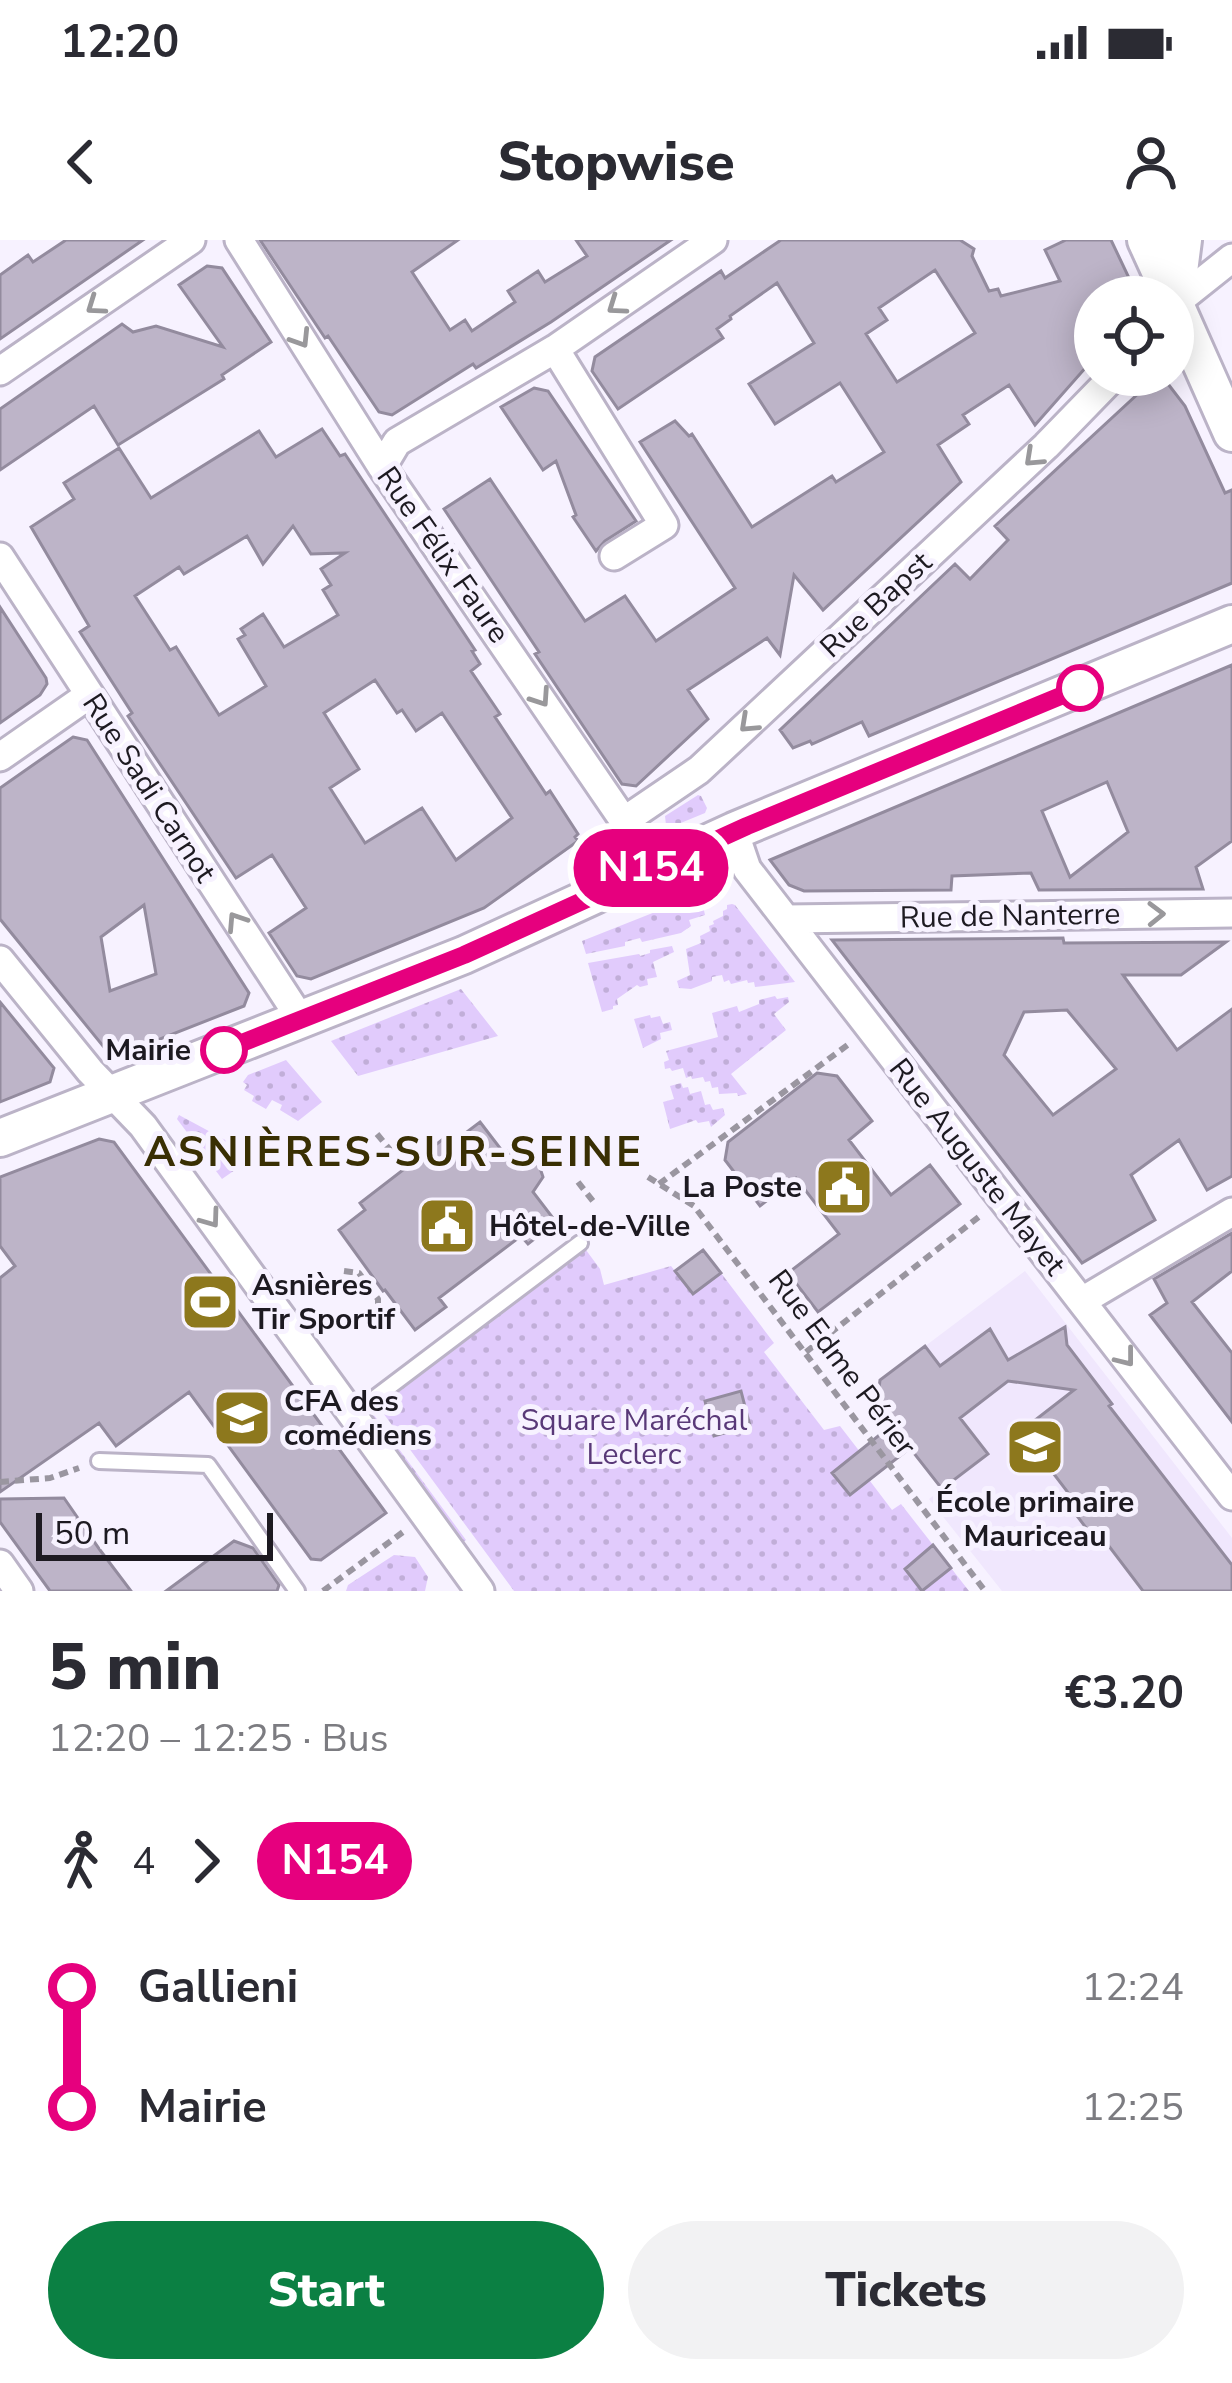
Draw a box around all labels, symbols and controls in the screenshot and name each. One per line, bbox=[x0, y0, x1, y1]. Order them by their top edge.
text: 12:20 bbox=[60, 12, 179, 73]
text: Stopwise bbox=[497, 125, 735, 199]
icon: back bbox=[48, 129, 114, 195]
icon: person bbox=[1118, 129, 1184, 195]
map controls bbox=[1074, 276, 1194, 396]
button: locate bbox=[1074, 276, 1194, 396]
one-way arrow bbox=[87, 291, 109, 313]
one-way arrow bbox=[607, 292, 629, 314]
one-way arrow bbox=[287, 326, 309, 348]
one-way arrow bbox=[1025, 444, 1047, 466]
street label: Rue Félix Faure bbox=[367, 459, 519, 651]
street label: Rue Bapst bbox=[811, 542, 941, 667]
unlabelled marker bbox=[1058, 666, 1102, 710]
one-way arrow bbox=[527, 685, 549, 707]
street label: Rue Sadi Carnot bbox=[73, 686, 226, 891]
one-way arrow bbox=[740, 710, 762, 732]
line badge: N154 bbox=[567, 829, 735, 907]
text: N154 bbox=[597, 839, 705, 896]
street label: Rue de Nanterre bbox=[899, 894, 1121, 938]
one-way arrow bbox=[1148, 901, 1166, 927]
one-way arrow bbox=[228, 912, 250, 934]
marker: Mairie bbox=[202, 1028, 246, 1072]
place label: Mairie bbox=[105, 1030, 191, 1071]
street label: Rue Auguste Mayet bbox=[879, 1050, 1075, 1284]
district label: ASNIÈRES-SUR-SEINE bbox=[144, 1124, 644, 1181]
public building icon: La Poste bbox=[813, 1156, 875, 1218]
place label: La Poste bbox=[682, 1167, 802, 1208]
public building icon: Hôtel-de-Ville bbox=[416, 1195, 478, 1257]
one-way arrow bbox=[196, 1206, 218, 1227]
place label: Hôtel-de-Ville bbox=[489, 1206, 690, 1247]
street label: Rue Edme Périer bbox=[758, 1261, 926, 1465]
place label: Asnières Tir Sportif bbox=[252, 1265, 396, 1340]
sports icon: Asnières Tir Sportif bbox=[179, 1271, 241, 1333]
one-way arrow bbox=[1111, 1344, 1133, 1366]
place label: CFA des comédiens bbox=[284, 1381, 432, 1456]
school or university icon: CFA des comédiens bbox=[211, 1387, 273, 1449]
park label: Square Maréchal Leclerc bbox=[521, 1400, 747, 1475]
school or university icon: École primaire Mauriceau bbox=[1004, 1416, 1066, 1478]
place label: École primaire Mauriceau bbox=[936, 1482, 1134, 1557]
scale bar bbox=[36, 1507, 273, 1560]
text: 50 m bbox=[54, 1511, 130, 1556]
text: 5 min bbox=[48, 1622, 222, 1712]
text: €3.20 bbox=[1065, 1663, 1184, 1724]
text: 12:20 – 12:25 · Bus bbox=[48, 1712, 388, 1765]
icon: walk bbox=[48, 1828, 114, 1894]
icon: forward bbox=[173, 1828, 239, 1894]
text: N154 bbox=[281, 1832, 388, 1889]
text: 4 bbox=[132, 1835, 155, 1888]
text: Gallieni bbox=[138, 1957, 298, 2018]
text: 12:24 bbox=[1082, 1961, 1184, 2014]
text: Mairie bbox=[138, 2077, 267, 2138]
text: 12:25 bbox=[1082, 2081, 1184, 2134]
button: Start bbox=[48, 2221, 604, 2359]
button: Tickets bbox=[628, 2221, 1184, 2359]

